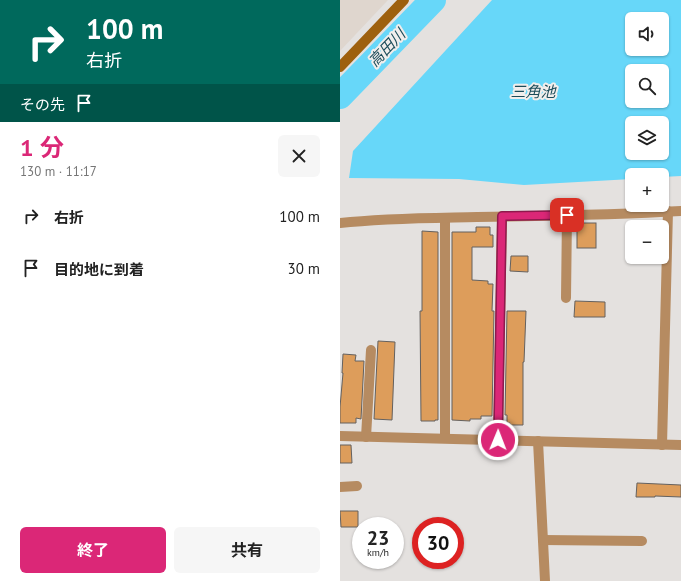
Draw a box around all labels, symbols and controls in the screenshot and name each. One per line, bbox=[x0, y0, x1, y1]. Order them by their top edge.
text: 100 m bbox=[86, 10, 163, 47]
map controls bbox=[625, 12, 669, 264]
button: sound bbox=[625, 12, 669, 56]
icon: right bbox=[20, 16, 72, 68]
water label: 高田川 bbox=[364, 23, 410, 70]
text: 右折 bbox=[86, 49, 122, 72]
button: search bbox=[625, 64, 669, 108]
water label: 三角池 bbox=[510, 82, 557, 101]
icon: arrive bbox=[73, 92, 95, 114]
text: その先 bbox=[20, 95, 65, 114]
button: layers bbox=[625, 116, 669, 160]
text: 1 分 bbox=[20, 132, 64, 163]
button: close bbox=[278, 135, 320, 177]
text: 130 m · 11:17 bbox=[20, 163, 97, 180]
button: + bbox=[625, 168, 669, 212]
pin bbox=[550, 198, 584, 232]
icon: arrive bbox=[556, 204, 578, 226]
icon: right bbox=[20, 205, 42, 227]
text: 100 m bbox=[279, 207, 320, 226]
text: 右折 bbox=[54, 208, 84, 227]
button: − bbox=[625, 220, 669, 264]
icon: arrive bbox=[20, 257, 42, 279]
text: 30 m bbox=[287, 259, 320, 278]
text: 目的地に到着 bbox=[54, 260, 144, 279]
position arrow bbox=[477, 419, 519, 461]
speed limit sign: 30 bbox=[412, 517, 464, 569]
text: 23 bbox=[367, 525, 389, 551]
button: 終了 bbox=[20, 527, 166, 573]
button: 共有 bbox=[174, 527, 320, 573]
text: km/h bbox=[367, 546, 389, 559]

